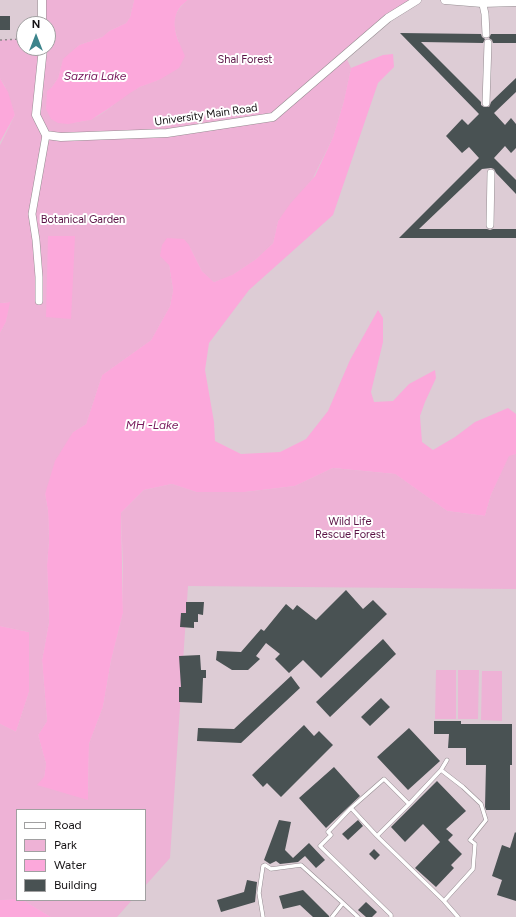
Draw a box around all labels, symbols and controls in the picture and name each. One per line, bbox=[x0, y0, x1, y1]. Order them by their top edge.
north arrow bbox=[16, 16, 56, 56]
text: N bbox=[32, 18, 40, 31]
park label: Shal Forest bbox=[218, 53, 272, 67]
water label: Sazria Lake bbox=[64, 69, 126, 83]
street label: University Main Road bbox=[154, 101, 258, 129]
park label: Botanical Garden bbox=[41, 213, 125, 227]
water label: MH -Lake bbox=[126, 418, 178, 432]
park label: Wild Life Rescue Forest bbox=[315, 515, 385, 541]
legend bbox=[16, 809, 146, 901]
text: Road bbox=[54, 818, 82, 832]
text: Park bbox=[54, 838, 77, 852]
text: Water bbox=[54, 858, 86, 872]
text: Building bbox=[54, 878, 97, 892]

